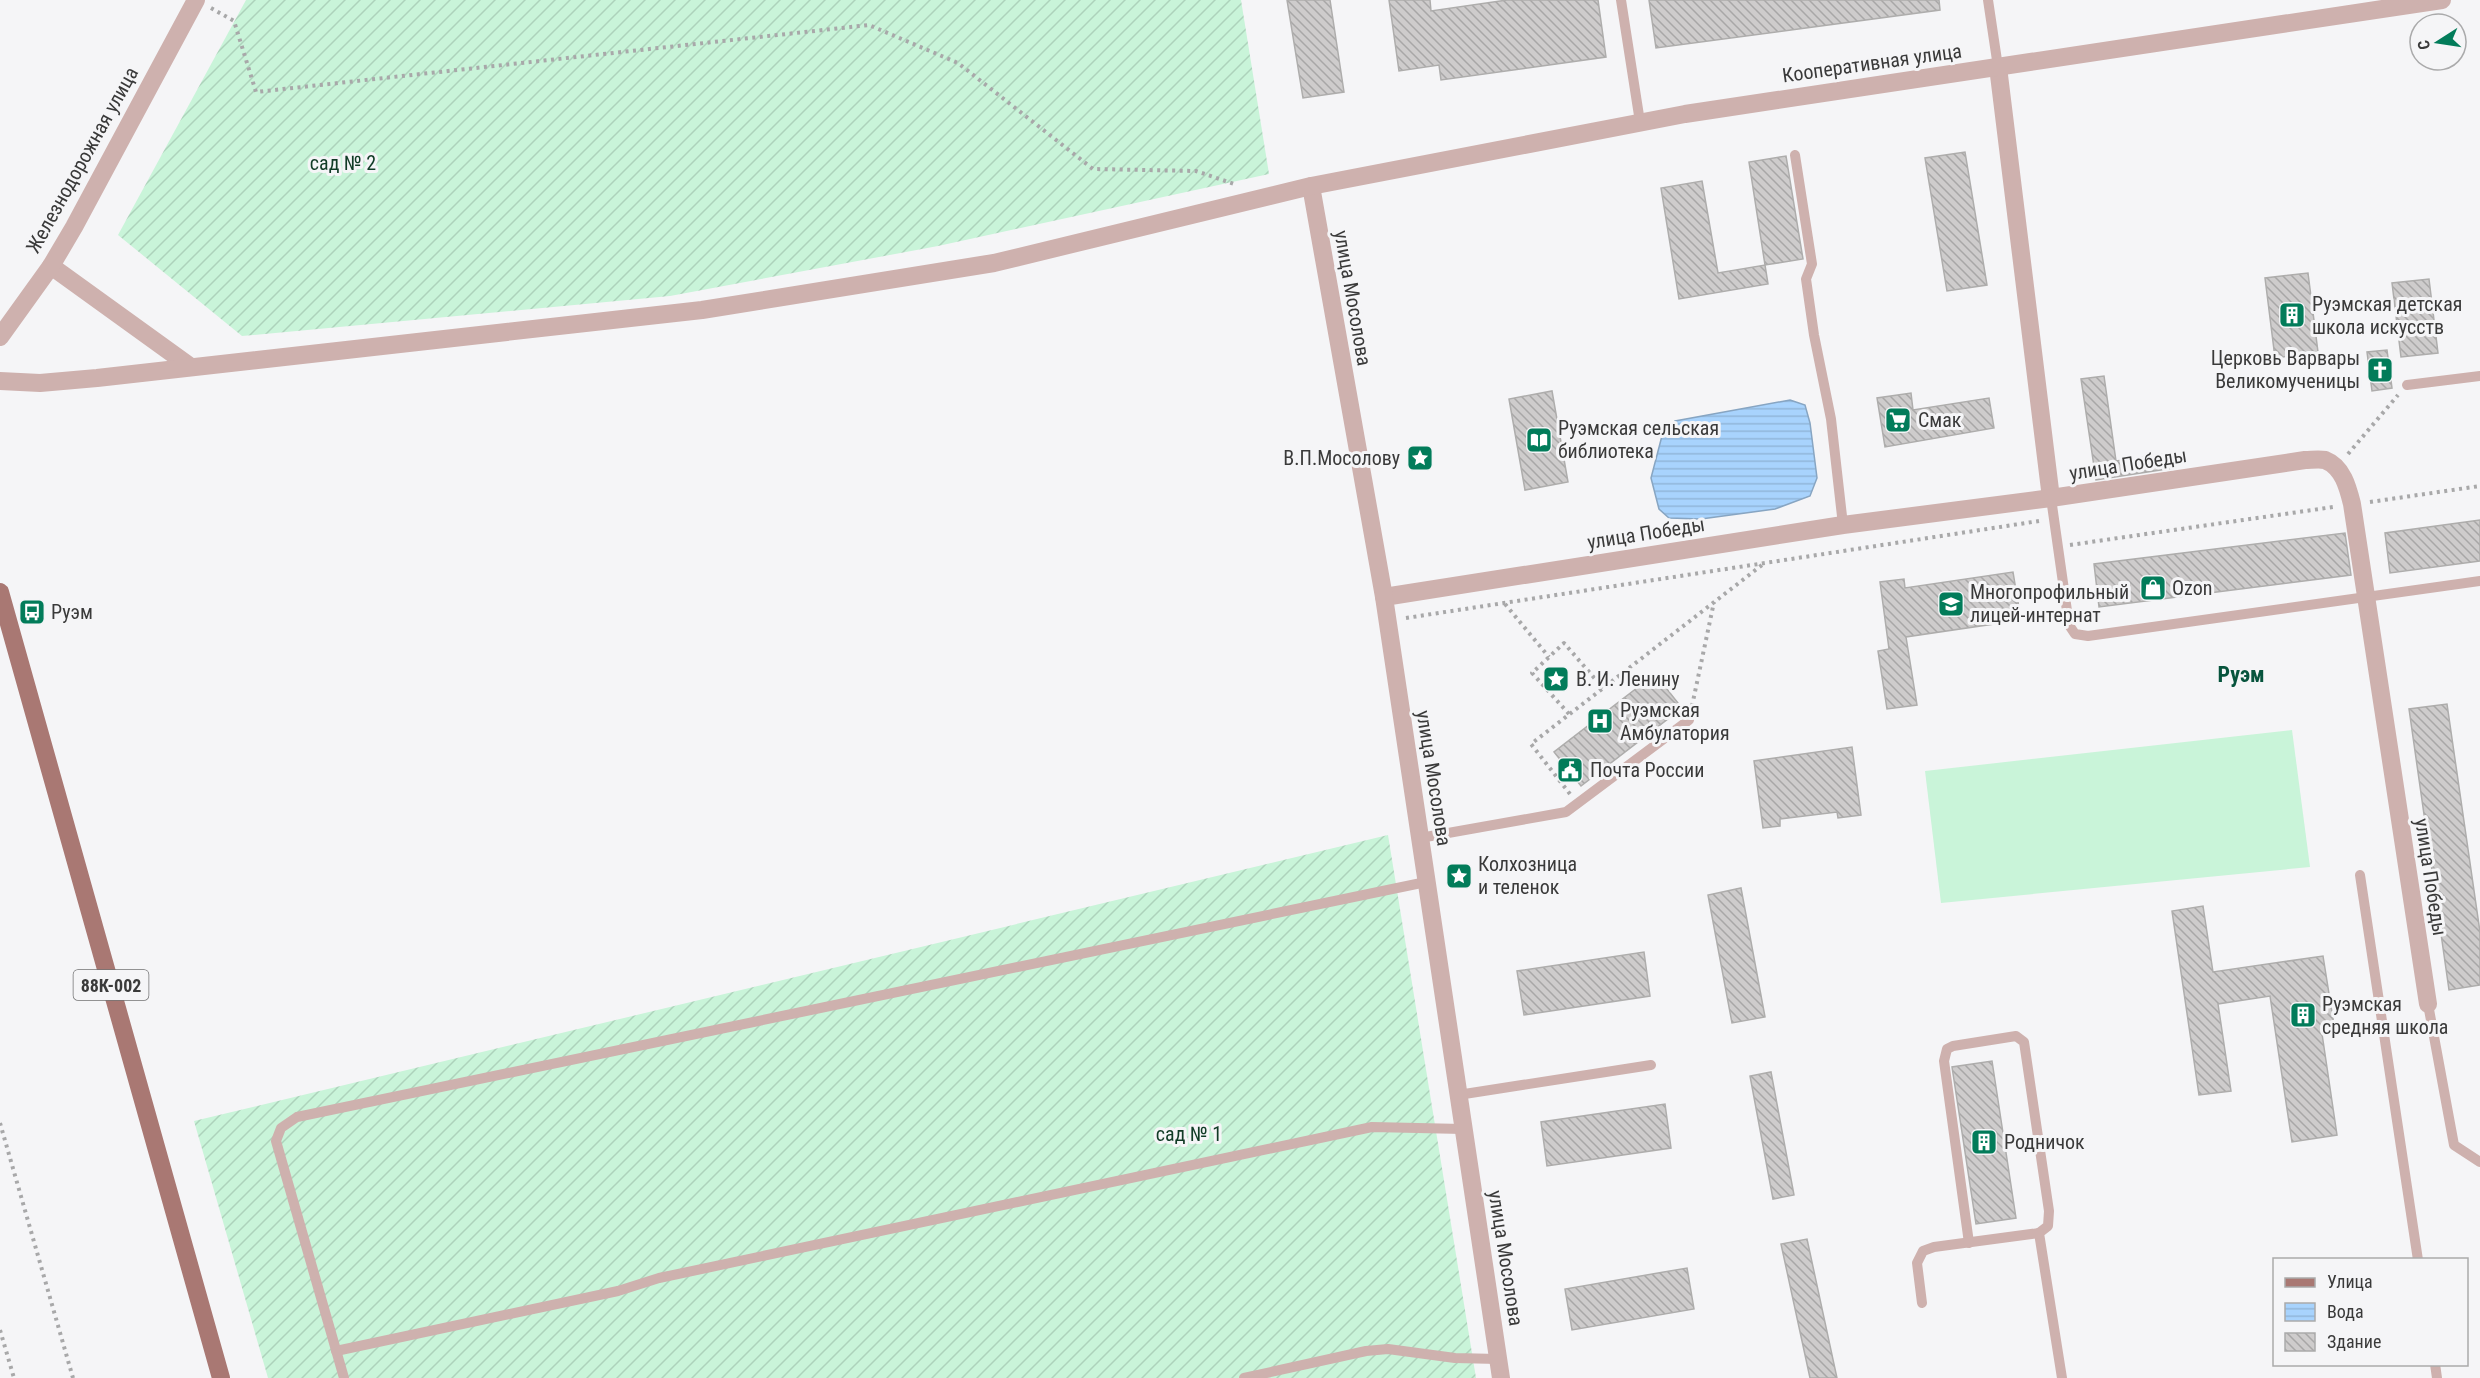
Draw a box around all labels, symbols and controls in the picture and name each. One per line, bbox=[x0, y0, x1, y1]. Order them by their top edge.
north arrow bbox=[2408, 12, 2468, 72]
street label: Кооперативная улица bbox=[1781, 39, 1963, 87]
text: С bbox=[2414, 39, 2434, 51]
street label: Железнодорожная улица bbox=[21, 63, 143, 257]
park label: сад № 2 bbox=[310, 151, 376, 175]
street label: улица Мосолова bbox=[1329, 228, 1377, 368]
place label: Руэмская детская школа искусств bbox=[2312, 292, 2462, 339]
building icon: Руэмская детская школа искусств bbox=[2277, 300, 2307, 330]
place label: Церковь Варвары Великомученицы bbox=[2211, 346, 2360, 393]
church icon: Церковь Варвары Великомученицы bbox=[2365, 355, 2395, 385]
supermarket icon: Смак bbox=[1883, 405, 1913, 435]
place label: Смак bbox=[1918, 408, 1962, 432]
place label: Руэмская сельская библиотека bbox=[1558, 416, 1719, 463]
library icon: Руэмская сельская библиотека bbox=[1524, 425, 1554, 455]
place icon: В.П.Мосолову bbox=[1405, 443, 1435, 473]
street label: улица Победы bbox=[2067, 443, 2189, 485]
place label: В.П.Мосолову bbox=[1283, 446, 1400, 470]
street label: улица Победы bbox=[1585, 512, 1707, 554]
shop icon: Ozon bbox=[2138, 573, 2168, 603]
place label: Ozon bbox=[2172, 576, 2212, 600]
place label: Многопрофильный лицей-интернат bbox=[1970, 580, 2129, 627]
school or university icon: Многопрофильный лицей-интернат bbox=[1936, 589, 1966, 619]
bus stop icon: Руэм bbox=[17, 597, 47, 627]
place label: Руэм bbox=[51, 600, 93, 624]
district label: Руэм bbox=[2217, 662, 2265, 687]
place icon: В. И. Ленину bbox=[1541, 664, 1571, 694]
place label: В. И. Ленину bbox=[1576, 667, 1680, 691]
place label: Руэмская Амбулатория bbox=[1620, 698, 1730, 745]
hospital icon: Руэмская Амбулатория bbox=[1585, 706, 1615, 736]
street label: улица Мосолова bbox=[1411, 708, 1457, 848]
public building icon: Почта России bbox=[1555, 755, 1585, 785]
place label: Почта России bbox=[1590, 758, 1704, 782]
street label: улица Победы bbox=[2410, 816, 2452, 938]
place label: Колхозница и теленок bbox=[1478, 852, 1577, 899]
place icon: Колхозница и теленок bbox=[1444, 861, 1474, 891]
road number: 88К-002 bbox=[74, 970, 148, 1000]
place label: Руэмская средняя школа bbox=[2322, 992, 2448, 1039]
building icon: Руэмская средняя школа bbox=[2288, 1000, 2318, 1030]
park label: сад № 1 bbox=[1156, 1122, 1222, 1146]
building icon: Родничок bbox=[1969, 1127, 1999, 1157]
place label: Родничок bbox=[2004, 1130, 2085, 1154]
street label: улица Мосолова bbox=[1483, 1188, 1529, 1328]
legend bbox=[2273, 1258, 2468, 1366]
text: Улица bbox=[2327, 1271, 2373, 1292]
text: Вода bbox=[2327, 1301, 2364, 1322]
text: Здание bbox=[2327, 1331, 2381, 1352]

